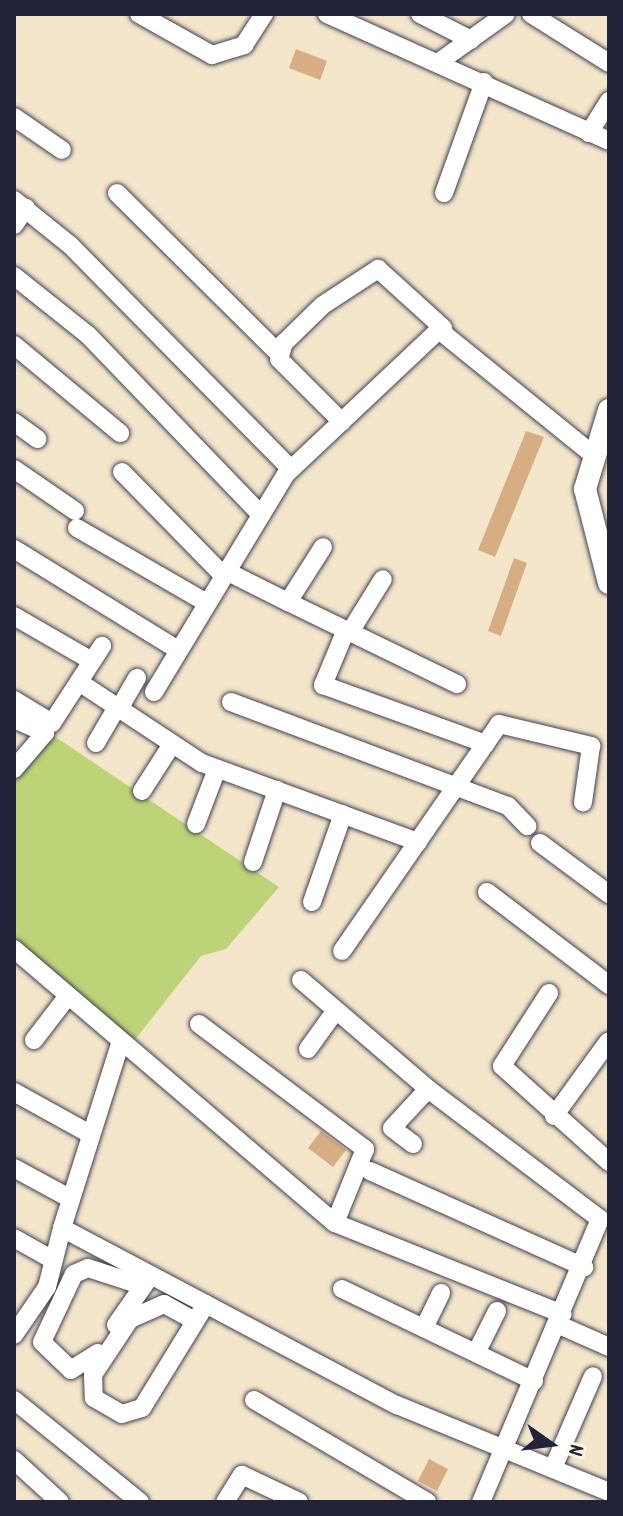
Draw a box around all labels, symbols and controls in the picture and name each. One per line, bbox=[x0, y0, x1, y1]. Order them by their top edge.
north arrow bbox=[511, 1404, 591, 1484]
text: N bbox=[558, 1441, 591, 1459]

